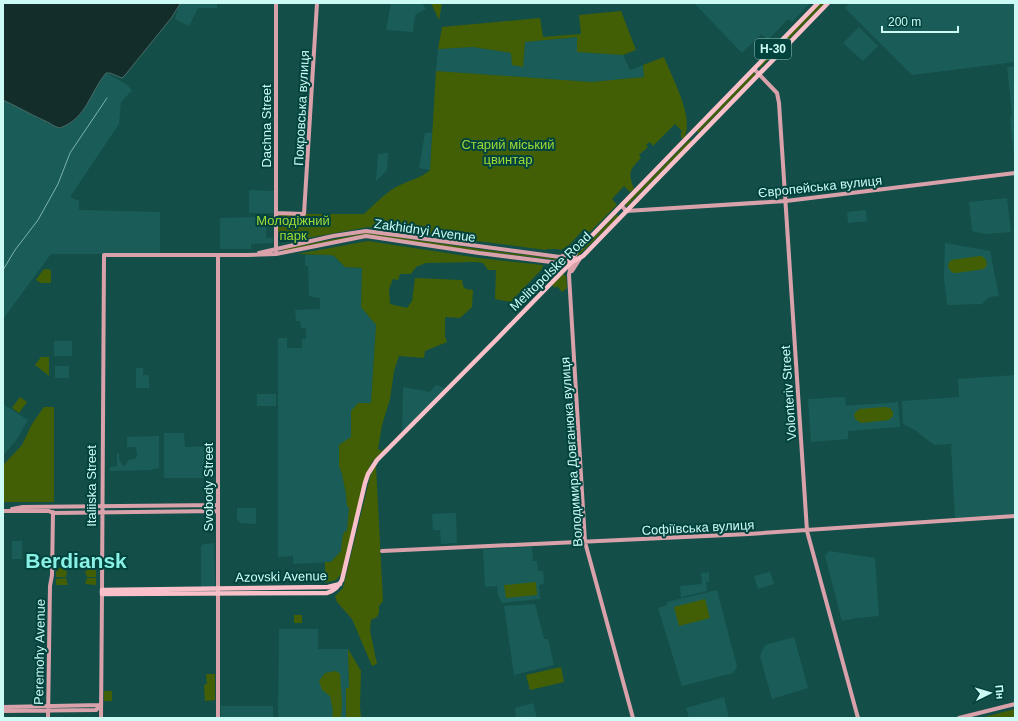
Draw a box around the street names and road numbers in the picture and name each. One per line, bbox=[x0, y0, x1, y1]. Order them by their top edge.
road number: Н-30 bbox=[755, 39, 791, 59]
street label: Покровська вулиця bbox=[291, 50, 312, 166]
street label: Dachna Street bbox=[259, 84, 274, 168]
street label: Європейська вулиця bbox=[757, 173, 883, 200]
street label: Zakhidnyi Avenue bbox=[373, 216, 477, 245]
street label: Melitopolske Road bbox=[507, 229, 594, 314]
street label: Volonteriv Street bbox=[778, 344, 799, 441]
street label: Володимира Довганюка вулиця bbox=[557, 357, 586, 547]
street label: Svobody Street bbox=[201, 442, 216, 531]
street label: Italiiska Street bbox=[84, 445, 99, 527]
street label: Софіївська вулиця bbox=[641, 517, 755, 538]
street label: Azovski Avenue bbox=[235, 568, 327, 585]
street label: Peremohy Avenue bbox=[31, 599, 48, 705]

